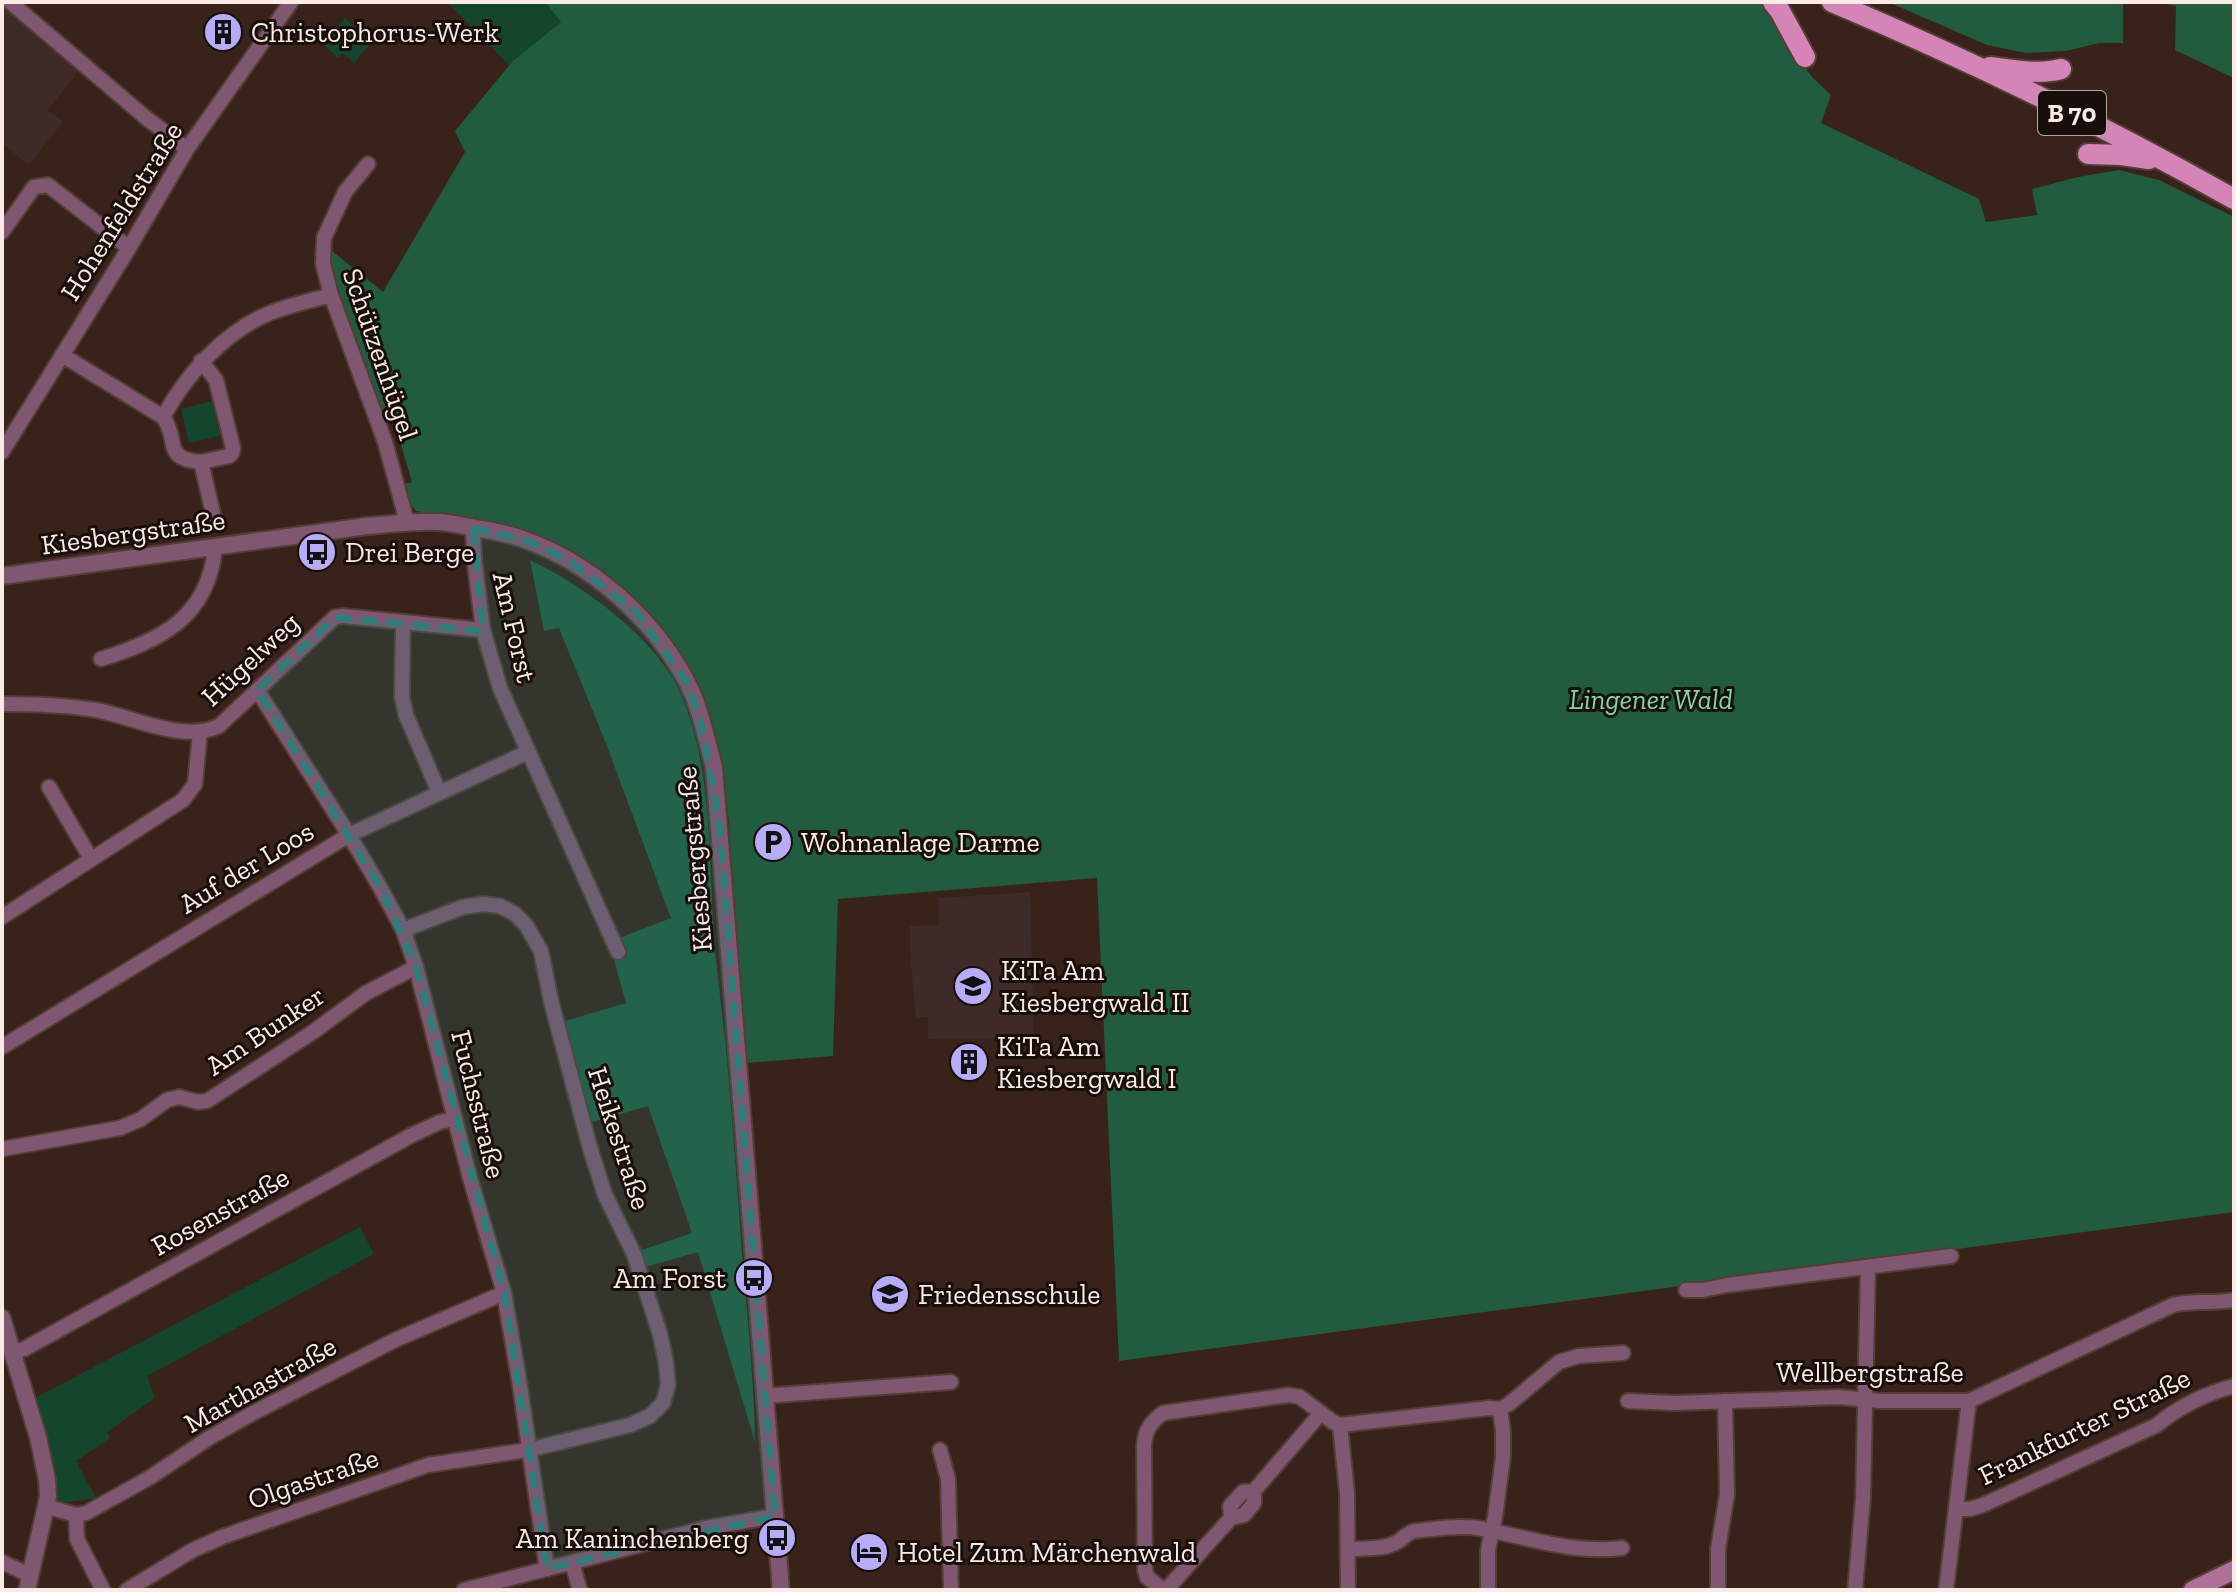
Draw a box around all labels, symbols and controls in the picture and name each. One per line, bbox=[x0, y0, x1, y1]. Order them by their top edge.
building icon: Christophorus-Werk bbox=[202, 11, 244, 53]
place label: Christophorus-Werk bbox=[251, 16, 500, 49]
road number: B 70 bbox=[2038, 91, 2106, 135]
street label: Hohenfeldstraße bbox=[53, 116, 189, 306]
street label: Schützenhügel bbox=[336, 264, 425, 444]
street label: Kiesbergstraße bbox=[39, 503, 227, 562]
bus stop icon: Drei Berge bbox=[296, 531, 338, 573]
place label: Drei Berge bbox=[345, 536, 474, 569]
street label: Am Forst bbox=[486, 569, 543, 686]
street label: Hügelweg bbox=[195, 606, 306, 713]
park label: Lingener Wald bbox=[1569, 683, 1733, 716]
street label: Kiesbergstraße bbox=[670, 765, 719, 953]
street label: Auf der Loos bbox=[173, 814, 320, 920]
parking icon: Wohnanlage Darme bbox=[752, 821, 794, 863]
place label: Wohnanlage Darme bbox=[801, 826, 1040, 859]
place label: KiTa Am Kiesbergwald II bbox=[1001, 954, 1190, 1019]
school or university icon: KiTa Am Kiesbergwald II bbox=[952, 965, 994, 1007]
street label: Am Bunker bbox=[200, 979, 331, 1082]
street label: Fuchsstraße bbox=[444, 1027, 513, 1182]
place label: KiTa Am Kiesbergwald I bbox=[997, 1030, 1177, 1095]
building icon: KiTa Am Kiesbergwald I bbox=[948, 1041, 990, 1083]
street label: Heikestraße bbox=[581, 1063, 658, 1214]
street label: Rosenstraße bbox=[146, 1160, 295, 1263]
bus stop icon: Am Forst bbox=[733, 1257, 775, 1299]
place label: Am Forst bbox=[613, 1262, 727, 1295]
school or university icon: Friedensschule bbox=[869, 1273, 911, 1315]
place label: Friedensschule bbox=[918, 1278, 1100, 1311]
street label: Marthastraße bbox=[178, 1329, 342, 1440]
street label: Wellbergstraße bbox=[1776, 1356, 1964, 1389]
street label: Frankfurter Straße bbox=[1973, 1361, 2195, 1492]
street label: Olgastraße bbox=[244, 1441, 383, 1516]
bus stop icon: Am Kaninchenberg bbox=[756, 1517, 798, 1559]
place label: Am Kaninchenberg bbox=[516, 1522, 749, 1555]
hotel icon: Hotel Zum Märchenwald bbox=[848, 1531, 890, 1573]
place label: Hotel Zum Märchenwald bbox=[897, 1536, 1196, 1569]

